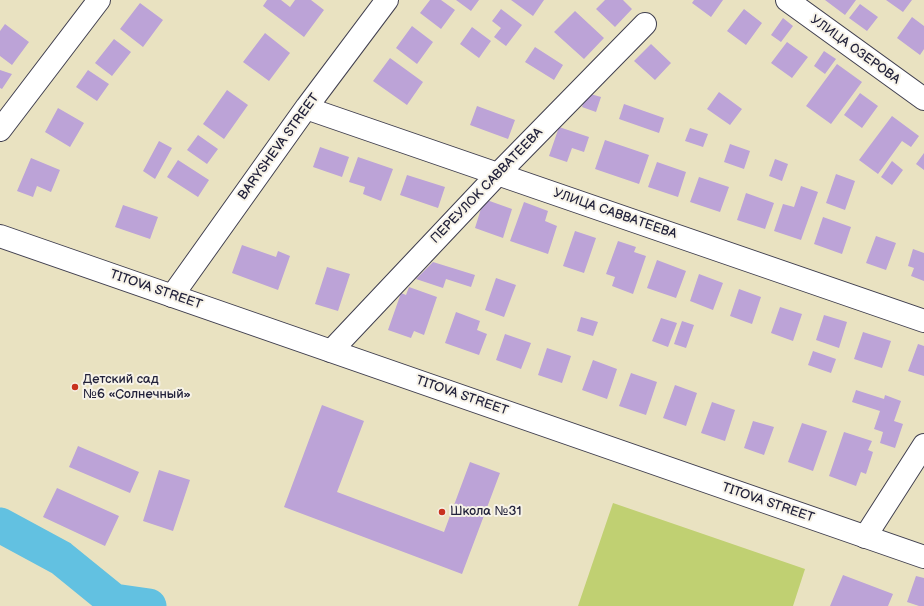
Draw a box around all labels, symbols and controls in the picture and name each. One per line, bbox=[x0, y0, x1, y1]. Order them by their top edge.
street label: УЛИЦА ОЗЕРОВА bbox=[807, 12, 903, 88]
street label: BARYSHEVA STREET bbox=[235, 91, 323, 203]
street label: ПЕРЕУЛОК САВВАТЕЕВА bbox=[428, 125, 546, 247]
street label: УЛИЦА САВВАТЕЕВА bbox=[551, 186, 679, 242]
street label: TITOVA STREET bbox=[108, 267, 204, 313]
place label: Детский сад №6 «Солнечный» bbox=[83, 372, 191, 403]
street label: TITOVA STREET bbox=[414, 373, 510, 419]
marker: Детский сад №6 «Солнечный» bbox=[70, 382, 80, 392]
street label: TITOVA STREET bbox=[720, 480, 816, 526]
place label: Школа №31 bbox=[450, 504, 521, 520]
marker: Школа №31 bbox=[437, 507, 447, 517]

